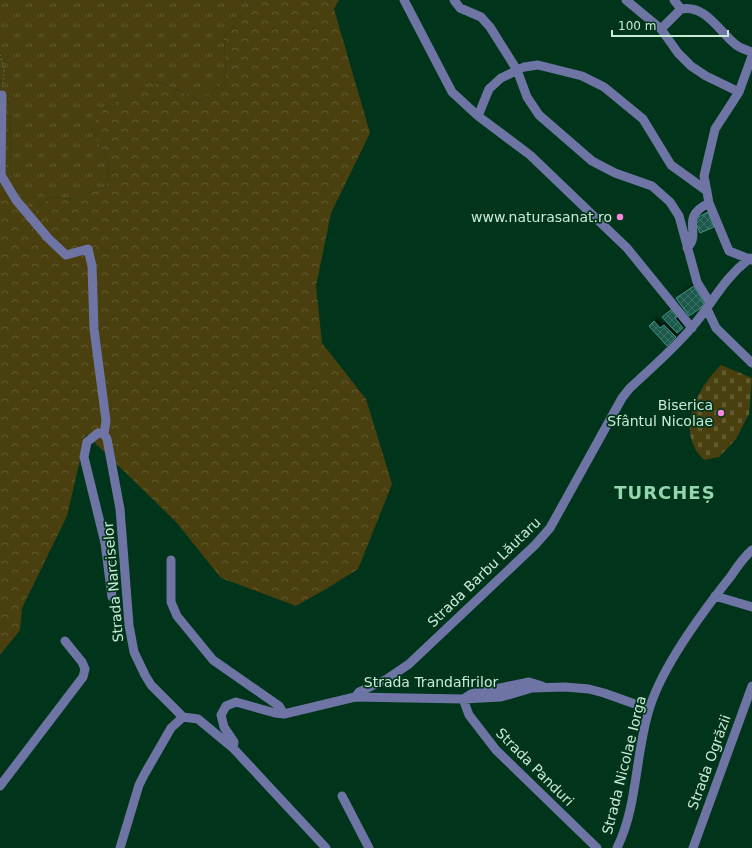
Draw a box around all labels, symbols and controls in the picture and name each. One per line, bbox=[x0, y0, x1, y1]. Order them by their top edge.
scale bar bbox=[612, 12, 728, 38]
text: 100 m bbox=[618, 19, 656, 33]
place label: www.naturasanat.ro bbox=[471, 209, 612, 225]
marker: www.naturasanat.ro bbox=[615, 212, 625, 222]
place label: Biserica Sfântul Nicolae bbox=[607, 397, 713, 429]
marker: Biserica Sfântul Nicolae bbox=[716, 408, 726, 418]
district label: TURCHEȘ bbox=[614, 482, 716, 503]
street label: Strada Barbu Lăutaru bbox=[424, 514, 544, 630]
street label: Strada Narciselor bbox=[100, 521, 126, 643]
street label: Strada Trandafirilor bbox=[364, 674, 498, 690]
street label: Strada Nicolae Iorga bbox=[599, 694, 649, 836]
street label: Strada Ogrăzii bbox=[684, 712, 734, 812]
street label: Strada Panduri bbox=[493, 725, 577, 809]

